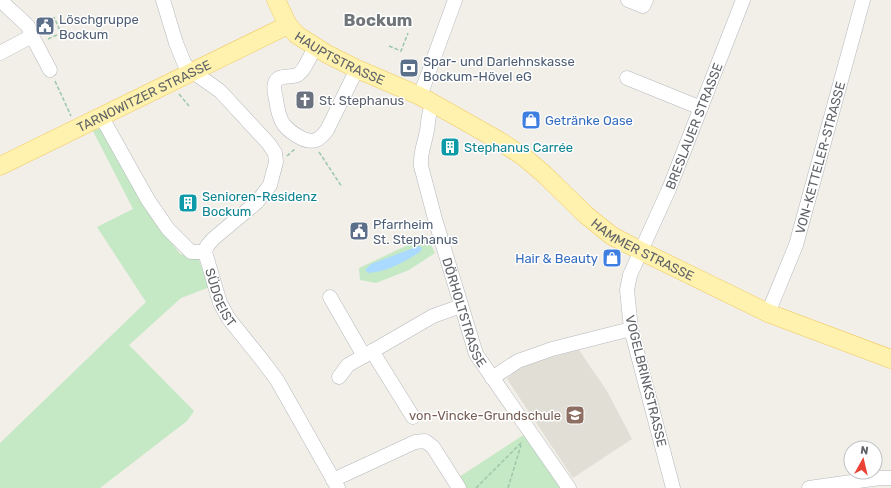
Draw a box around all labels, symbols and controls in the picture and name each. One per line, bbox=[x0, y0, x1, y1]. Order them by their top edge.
district label: Bockum bbox=[344, 10, 412, 30]
place label: Löschgruppe Bockum bbox=[59, 12, 139, 42]
public building icon: Löschgruppe Bockum bbox=[34, 15, 56, 37]
street label: HAUPTSTRASSE bbox=[292, 28, 387, 88]
place label: Spar- und Darlehnskasse Bockum-Hövel eG bbox=[423, 54, 575, 84]
street label: TARNOWITZER STRASSE bbox=[74, 57, 213, 135]
bank icon: Spar- und Darlehnskasse Bockum-Hövel eG bbox=[398, 57, 420, 79]
street label: BRESLAUER STRASSE bbox=[662, 61, 725, 191]
street label: VON-KETTELER-STRASSE bbox=[792, 80, 848, 236]
church icon: St. Stephanus bbox=[294, 89, 316, 111]
place label: St. Stephanus bbox=[319, 93, 405, 108]
shop icon: Getränke Oase bbox=[520, 109, 542, 131]
place label: Getränke Oase bbox=[545, 113, 633, 128]
building icon: Stephanus Carrée bbox=[439, 136, 461, 158]
place label: Stephanus Carrée bbox=[464, 140, 573, 155]
place label: Senioren-Residenz Bockum bbox=[202, 189, 317, 219]
building icon: Senioren-Residenz Bockum bbox=[177, 192, 199, 214]
street label: HAMMER STRASSE bbox=[588, 215, 697, 283]
place label: Pfarrheim St. Stephanus bbox=[373, 217, 459, 247]
public building icon: Pfarrheim St. Stephanus bbox=[348, 220, 370, 242]
shop icon: Hair & Beauty bbox=[601, 247, 623, 269]
place label: Hair & Beauty bbox=[515, 251, 598, 266]
street label: DÖRHOLTSTRASSE bbox=[440, 256, 490, 370]
street label: SÜDGEIST bbox=[203, 266, 240, 330]
street label: VOGELBRINKSTRASSE bbox=[622, 314, 670, 449]
school or university icon: von-Vincke-Grundschule bbox=[564, 404, 586, 426]
place label: von-Vincke-Grundschule bbox=[409, 408, 561, 423]
north arrow bbox=[843, 440, 883, 480]
text: N bbox=[859, 444, 869, 458]

